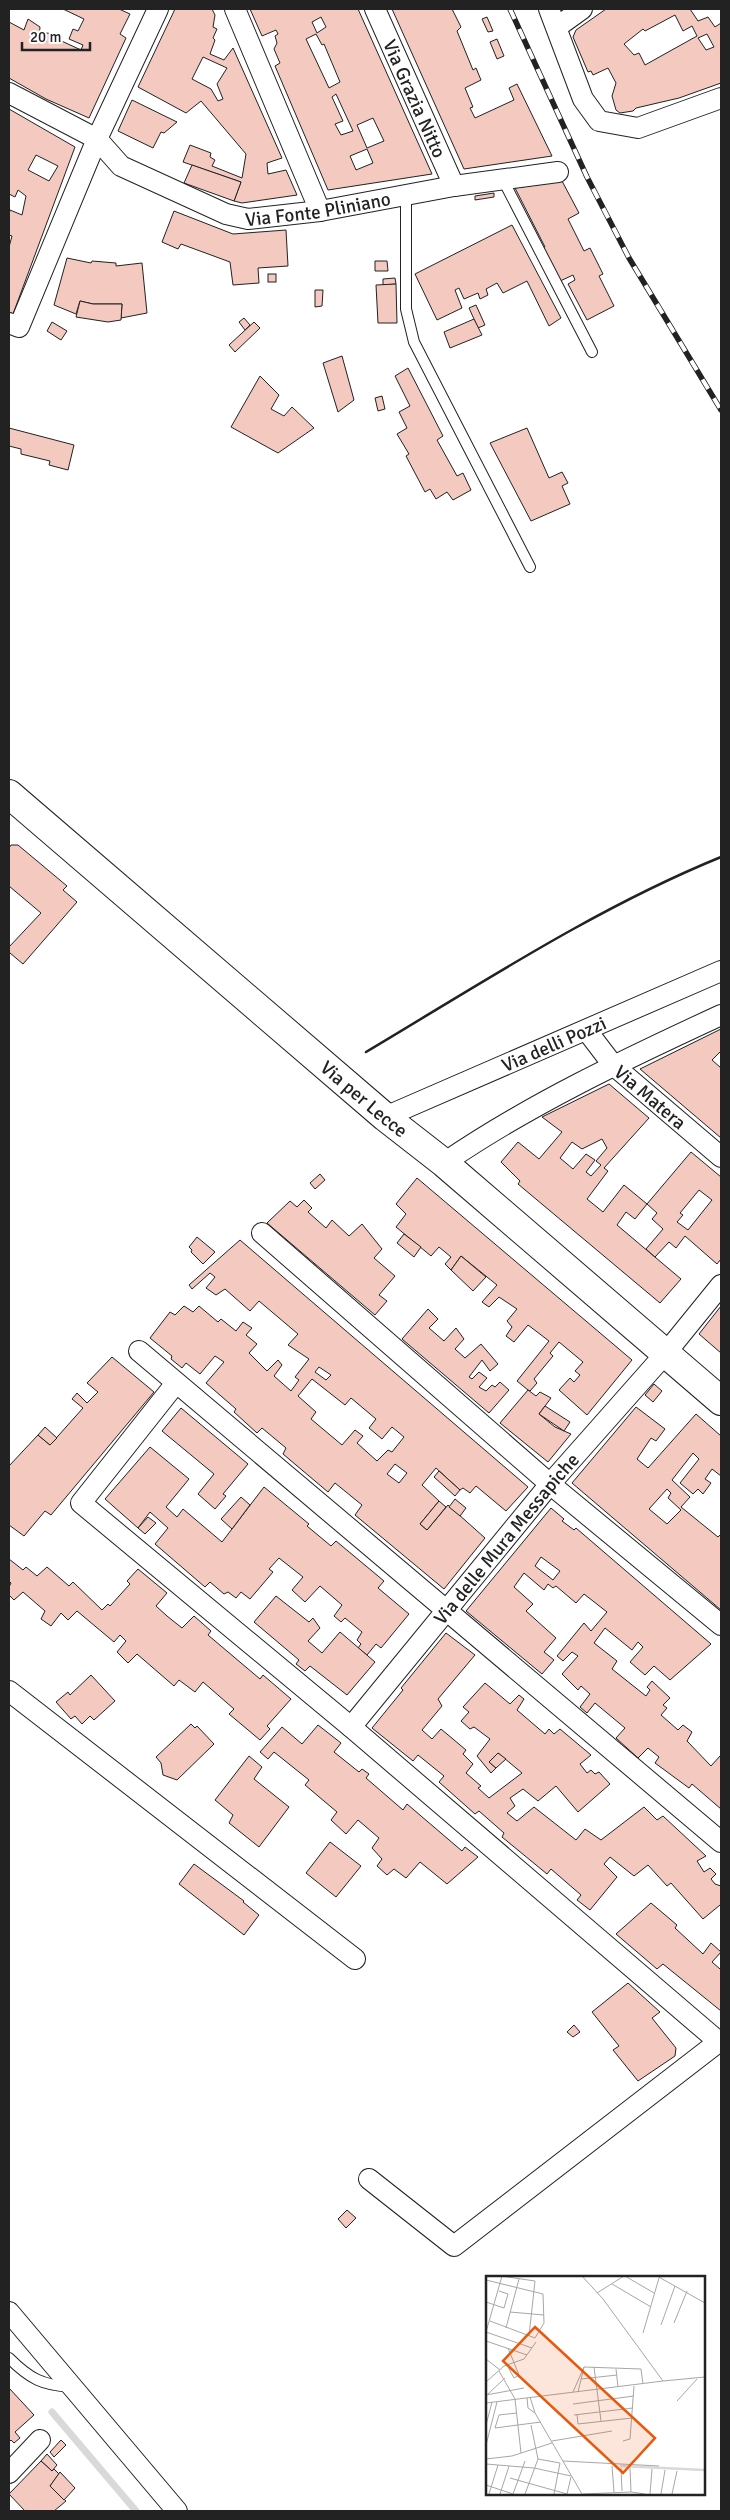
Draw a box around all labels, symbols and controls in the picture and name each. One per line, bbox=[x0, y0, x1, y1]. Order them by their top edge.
scale bar bbox=[22, 20, 90, 52]
text: 20 m bbox=[30, 28, 61, 46]
street label: Via Grazia Nitto bbox=[377, 36, 451, 162]
street label: Via Fonte Pliniano bbox=[244, 187, 393, 232]
street label: Via delli Pozzi bbox=[498, 1011, 610, 1078]
street label: Via per Lecce bbox=[315, 1056, 412, 1143]
street label: Via Matera bbox=[609, 1060, 691, 1135]
street label: Via delle Mura Messapiche bbox=[429, 1448, 585, 1630]
inset map bbox=[486, 2276, 705, 2495]

